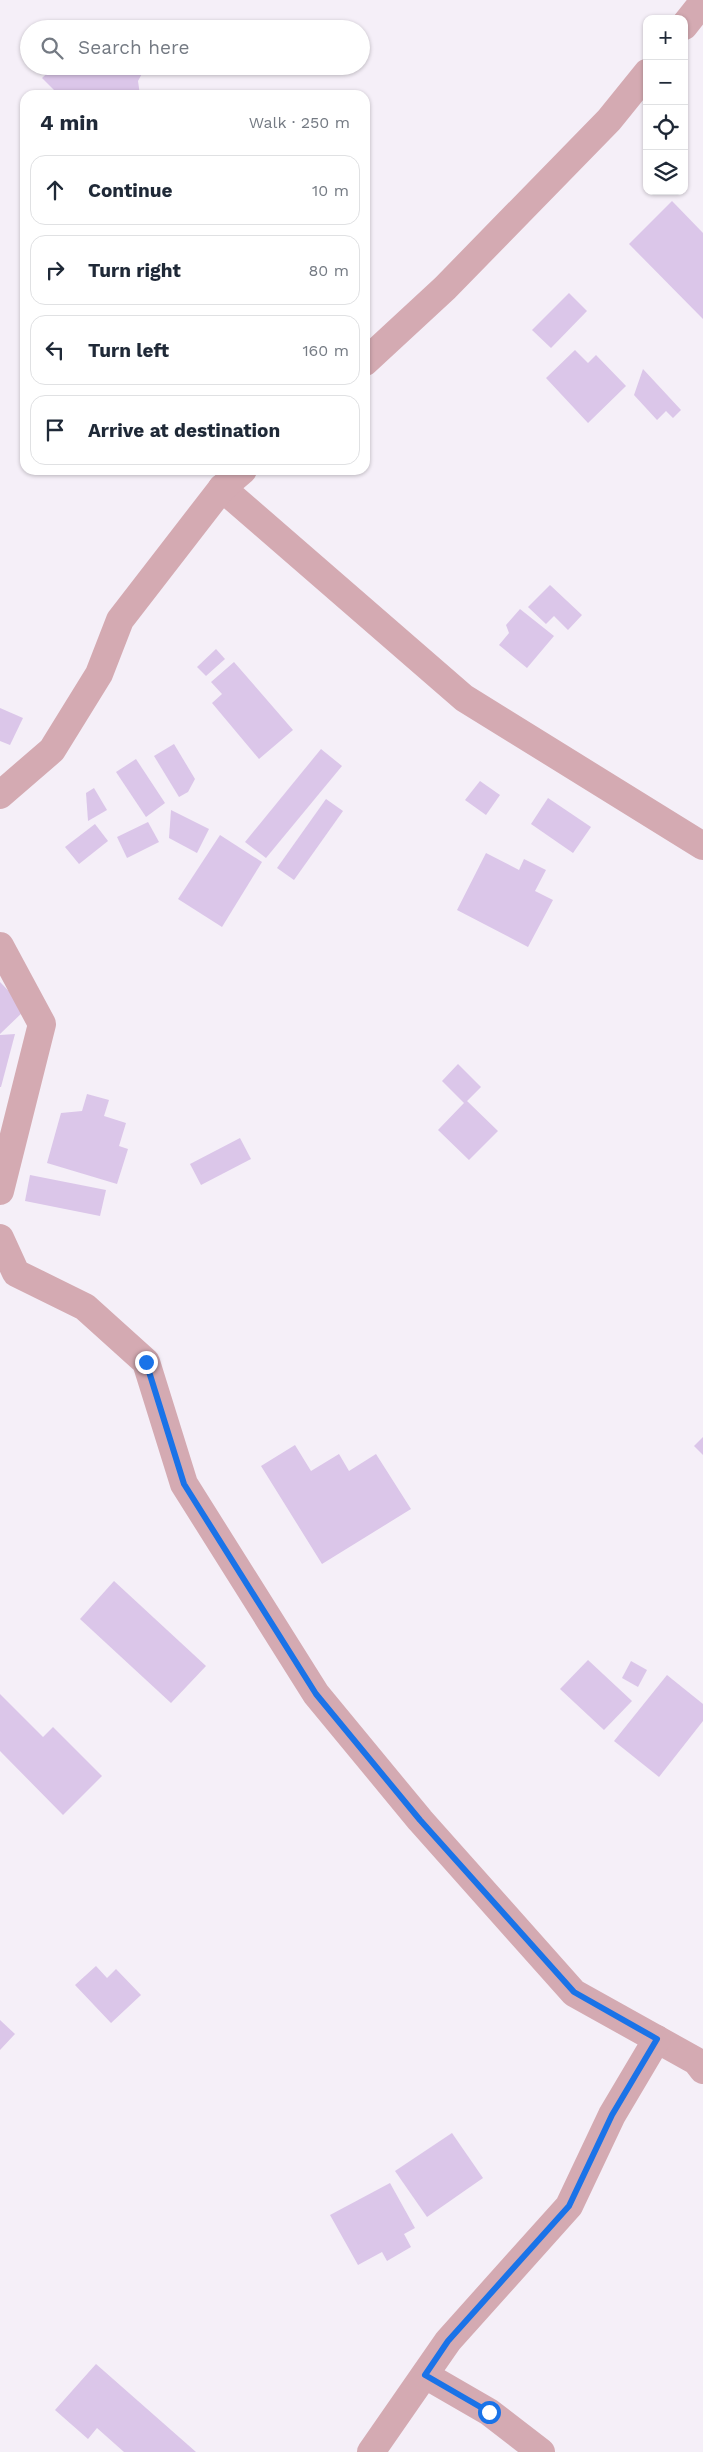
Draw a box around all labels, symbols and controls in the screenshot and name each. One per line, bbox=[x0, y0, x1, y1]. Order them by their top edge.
map controls bbox=[643, 15, 688, 195]
button: + bbox=[643, 15, 688, 60]
search box bbox=[20, 20, 370, 75]
icon: search bbox=[38, 34, 66, 62]
text: Search here bbox=[78, 36, 189, 59]
button: − bbox=[643, 60, 688, 105]
button: locate bbox=[643, 105, 688, 150]
text: 4 min bbox=[40, 110, 98, 135]
text: Walk · 250 m bbox=[249, 113, 350, 132]
button: layers bbox=[643, 150, 688, 195]
icon: ahead bbox=[41, 176, 69, 204]
text: Continue bbox=[88, 179, 172, 202]
text: 10 m bbox=[312, 181, 349, 200]
icon: right bbox=[41, 256, 69, 284]
text: Turn right bbox=[88, 259, 181, 282]
text: 80 m bbox=[308, 261, 349, 280]
icon: left bbox=[41, 336, 69, 364]
text: Turn left bbox=[88, 339, 169, 362]
text: 160 m bbox=[302, 341, 349, 360]
icon: arrive bbox=[41, 416, 69, 444]
text: Arrive at destination bbox=[88, 419, 280, 442]
route end bbox=[135, 1351, 158, 1374]
route start bbox=[478, 2401, 501, 2424]

